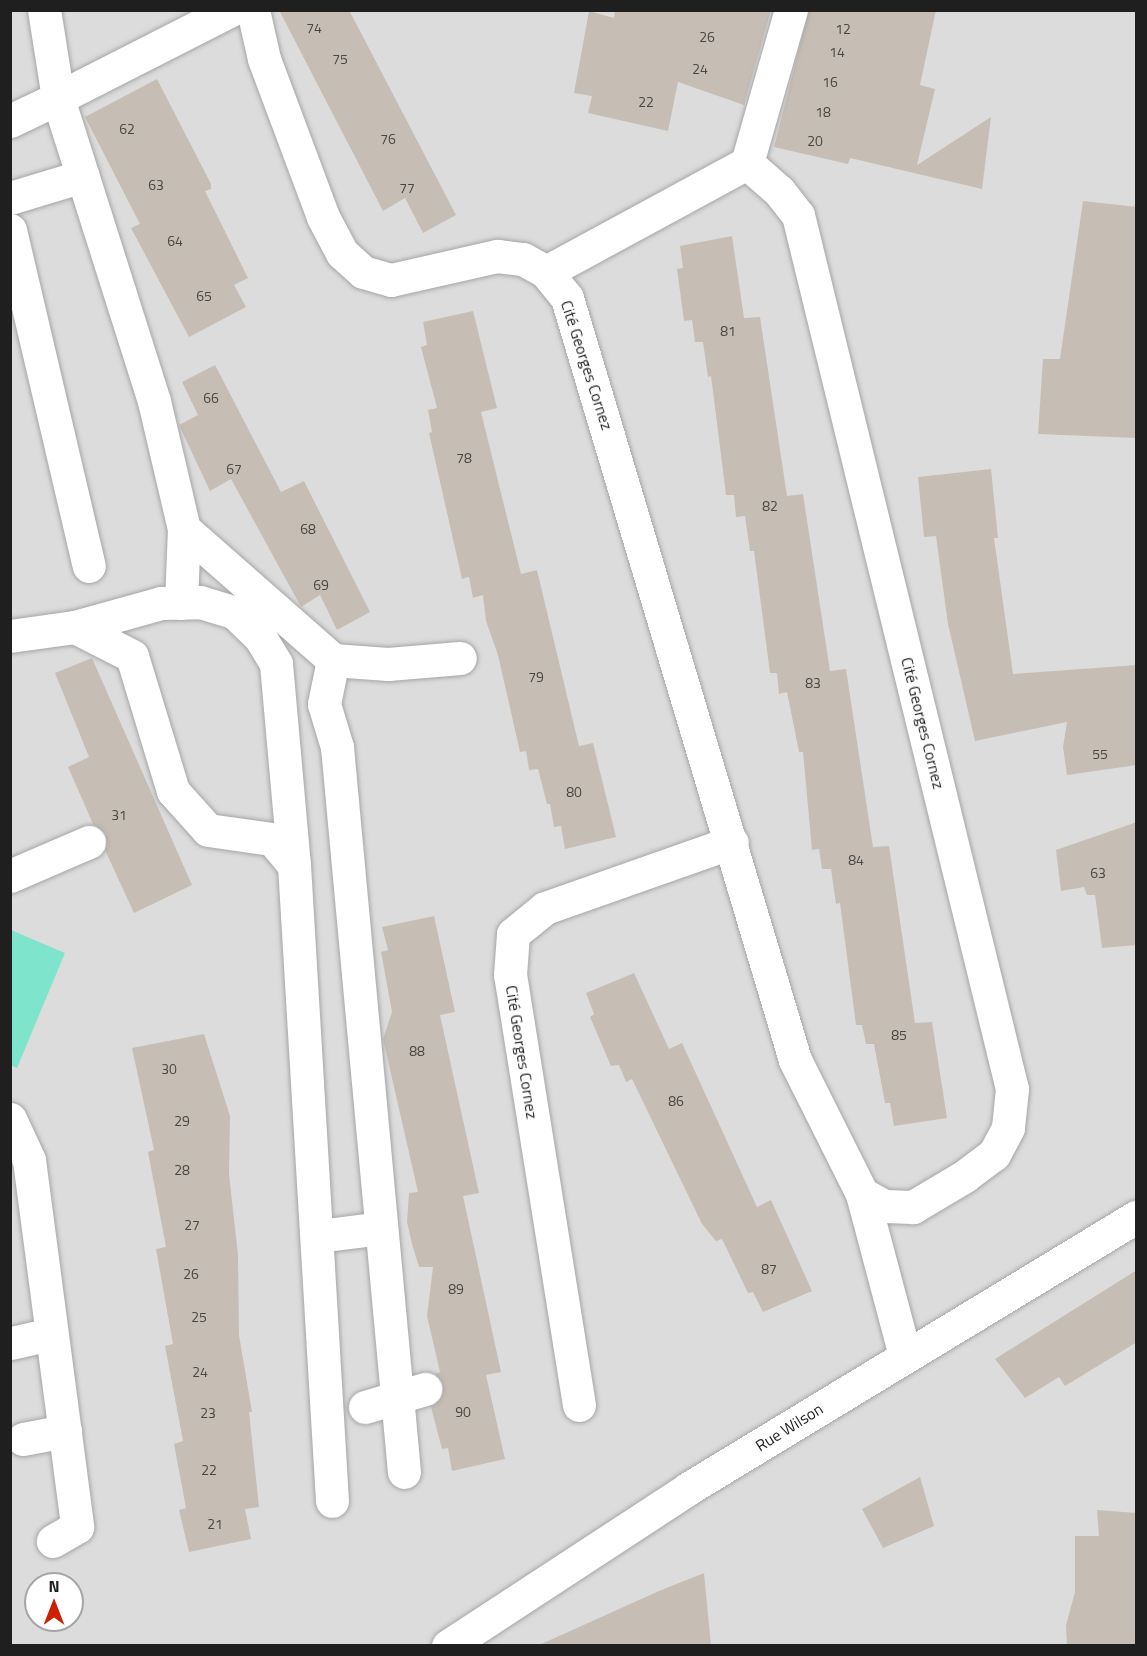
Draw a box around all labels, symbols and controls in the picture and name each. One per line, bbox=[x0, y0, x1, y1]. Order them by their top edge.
house number: 74 bbox=[306, 20, 322, 36]
house number: 12 bbox=[835, 21, 851, 37]
house number: 26 bbox=[699, 29, 715, 45]
house number: 14 bbox=[829, 44, 845, 60]
house number: 75 bbox=[332, 51, 348, 67]
house number: 24 bbox=[692, 61, 708, 77]
house number: 16 bbox=[822, 74, 838, 90]
house number: 22 bbox=[638, 94, 654, 110]
house number: 18 bbox=[815, 104, 831, 120]
house number: 62 bbox=[119, 121, 135, 137]
house number: 76 bbox=[380, 131, 396, 147]
house number: 20 bbox=[807, 133, 823, 149]
house number: 63 bbox=[148, 177, 164, 193]
house number: 77 bbox=[399, 180, 415, 196]
house number: 64 bbox=[167, 233, 183, 249]
house number: 65 bbox=[196, 288, 212, 304]
street label: Cité Georges Cornez bbox=[557, 298, 617, 432]
house number: 81 bbox=[720, 323, 736, 339]
house number: 66 bbox=[203, 390, 219, 406]
house number: 78 bbox=[456, 450, 472, 466]
house number: 67 bbox=[226, 461, 242, 477]
house number: 82 bbox=[762, 498, 778, 514]
house number: 68 bbox=[300, 521, 316, 537]
house number: 69 bbox=[313, 577, 329, 593]
street label: Cité Georges Cornez bbox=[897, 655, 949, 791]
house number: 79 bbox=[528, 669, 544, 685]
house number: 83 bbox=[805, 675, 821, 691]
house number: 55 bbox=[1092, 746, 1108, 762]
house number: 80 bbox=[566, 784, 582, 800]
house number: 31 bbox=[111, 807, 127, 823]
house number: 84 bbox=[848, 852, 864, 868]
house number: 63 bbox=[1090, 865, 1106, 881]
street label: Cité Georges Cornez bbox=[502, 984, 542, 1120]
house number: 85 bbox=[891, 1027, 907, 1043]
house number: 88 bbox=[409, 1043, 425, 1059]
house number: 30 bbox=[161, 1061, 177, 1077]
house number: 86 bbox=[668, 1093, 684, 1109]
house number: 29 bbox=[174, 1113, 190, 1129]
house number: 28 bbox=[174, 1162, 190, 1178]
house number: 27 bbox=[184, 1217, 200, 1233]
house number: 87 bbox=[761, 1261, 777, 1277]
house number: 26 bbox=[183, 1266, 199, 1282]
house number: 89 bbox=[448, 1281, 464, 1297]
house number: 25 bbox=[191, 1309, 207, 1325]
house number: 24 bbox=[192, 1364, 208, 1380]
street label: Rue Wilson bbox=[752, 1399, 826, 1455]
house number: 90 bbox=[455, 1404, 471, 1420]
house number: 23 bbox=[200, 1405, 216, 1421]
house number: 22 bbox=[201, 1462, 217, 1478]
house number: 21 bbox=[207, 1516, 223, 1532]
north arrow bbox=[24, 1572, 84, 1632]
text: N bbox=[48, 1574, 60, 1598]

